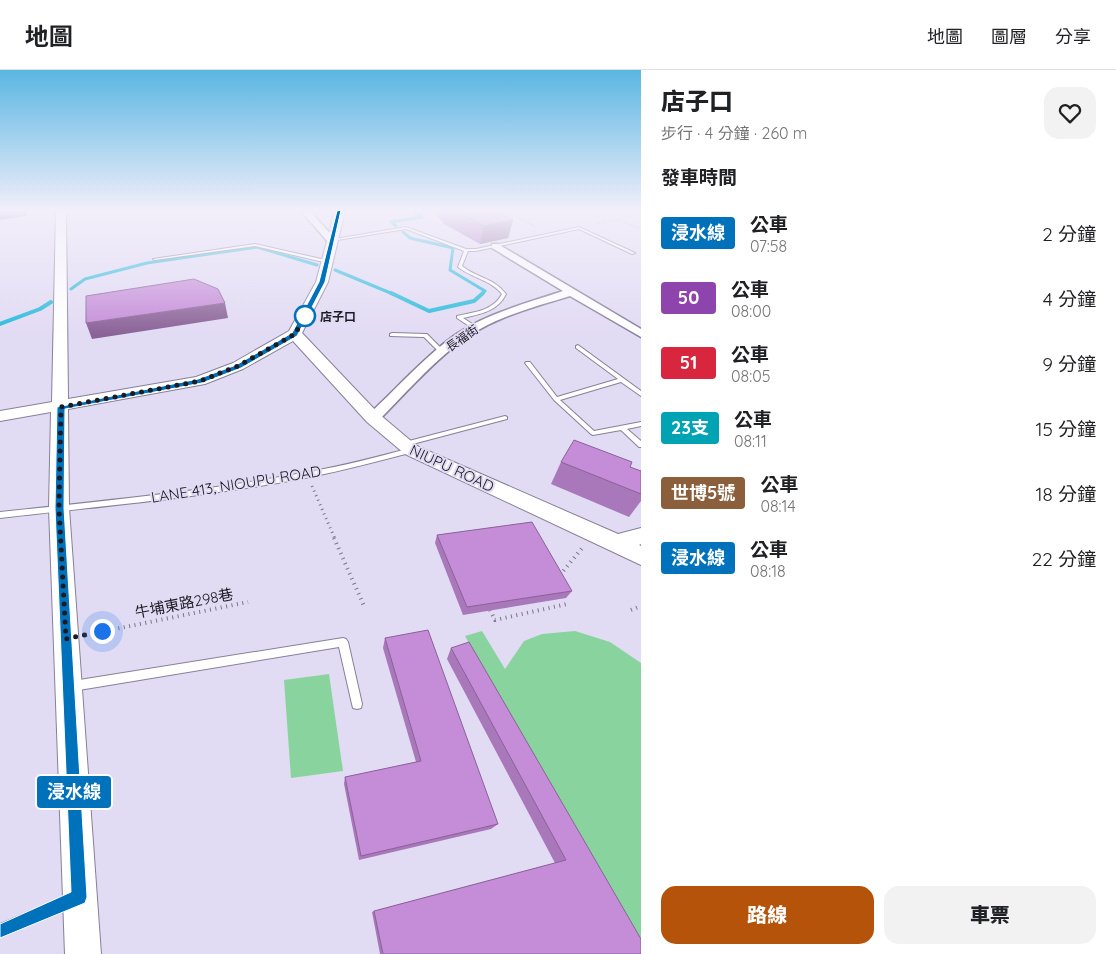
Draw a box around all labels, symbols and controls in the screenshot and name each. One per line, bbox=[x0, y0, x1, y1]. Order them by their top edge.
text: 地圖 bbox=[25, 21, 73, 51]
text: 地圖 bbox=[927, 25, 963, 48]
text: 圖層 bbox=[991, 25, 1027, 48]
text: 分享 bbox=[1055, 25, 1091, 48]
text: 店子口 bbox=[661, 86, 733, 116]
button: heart bbox=[1044, 87, 1096, 139]
text: 步行 · 4 分鐘 · 260 m bbox=[661, 123, 807, 143]
text: 發車時間 bbox=[661, 165, 737, 189]
text: 公車 bbox=[750, 212, 788, 236]
text: 浸水線 bbox=[671, 221, 725, 244]
text: 2 分鐘 bbox=[1042, 222, 1096, 246]
text: 07:58 bbox=[750, 236, 787, 256]
text: 公車 bbox=[731, 277, 769, 301]
text: 50 bbox=[678, 286, 699, 309]
text: 4 分鐘 bbox=[1043, 287, 1096, 311]
text: 08:00 bbox=[731, 301, 771, 321]
marker: 店子口 bbox=[294, 305, 316, 327]
place label: 店子口 bbox=[320, 309, 356, 324]
street label: 長福街 bbox=[443, 322, 481, 354]
text: 公車 bbox=[731, 342, 769, 366]
text: 51 bbox=[680, 351, 697, 374]
text: 9 分鐘 bbox=[1042, 352, 1096, 376]
text: 08:05 bbox=[731, 366, 770, 386]
text: 公車 bbox=[734, 407, 772, 431]
text: 23支 bbox=[671, 416, 709, 439]
text: 15 分鐘 bbox=[1035, 417, 1096, 441]
text: 08:11 bbox=[734, 431, 767, 451]
street label: NIUPU ROAD bbox=[407, 440, 497, 496]
street label: LANE 413, NIOUPU ROAD bbox=[150, 461, 323, 507]
text: 公車 bbox=[760, 472, 798, 496]
text: 世博5號 bbox=[671, 481, 735, 504]
text: 18 分鐘 bbox=[1036, 482, 1096, 506]
text: 08:14 bbox=[760, 496, 796, 516]
text: 公車 bbox=[750, 537, 788, 561]
text: 浸水線 bbox=[671, 546, 725, 569]
text: 22 分鐘 bbox=[1032, 547, 1096, 571]
text: 08:18 bbox=[750, 561, 786, 581]
street label: 牛埔東路298巷 bbox=[133, 584, 235, 622]
your location bbox=[90, 619, 115, 644]
line badge: 浸水線 bbox=[45, 776, 103, 808]
text: 浸水線 bbox=[47, 780, 101, 803]
button: 路線 bbox=[661, 886, 874, 944]
button: 車票 bbox=[884, 886, 1096, 944]

